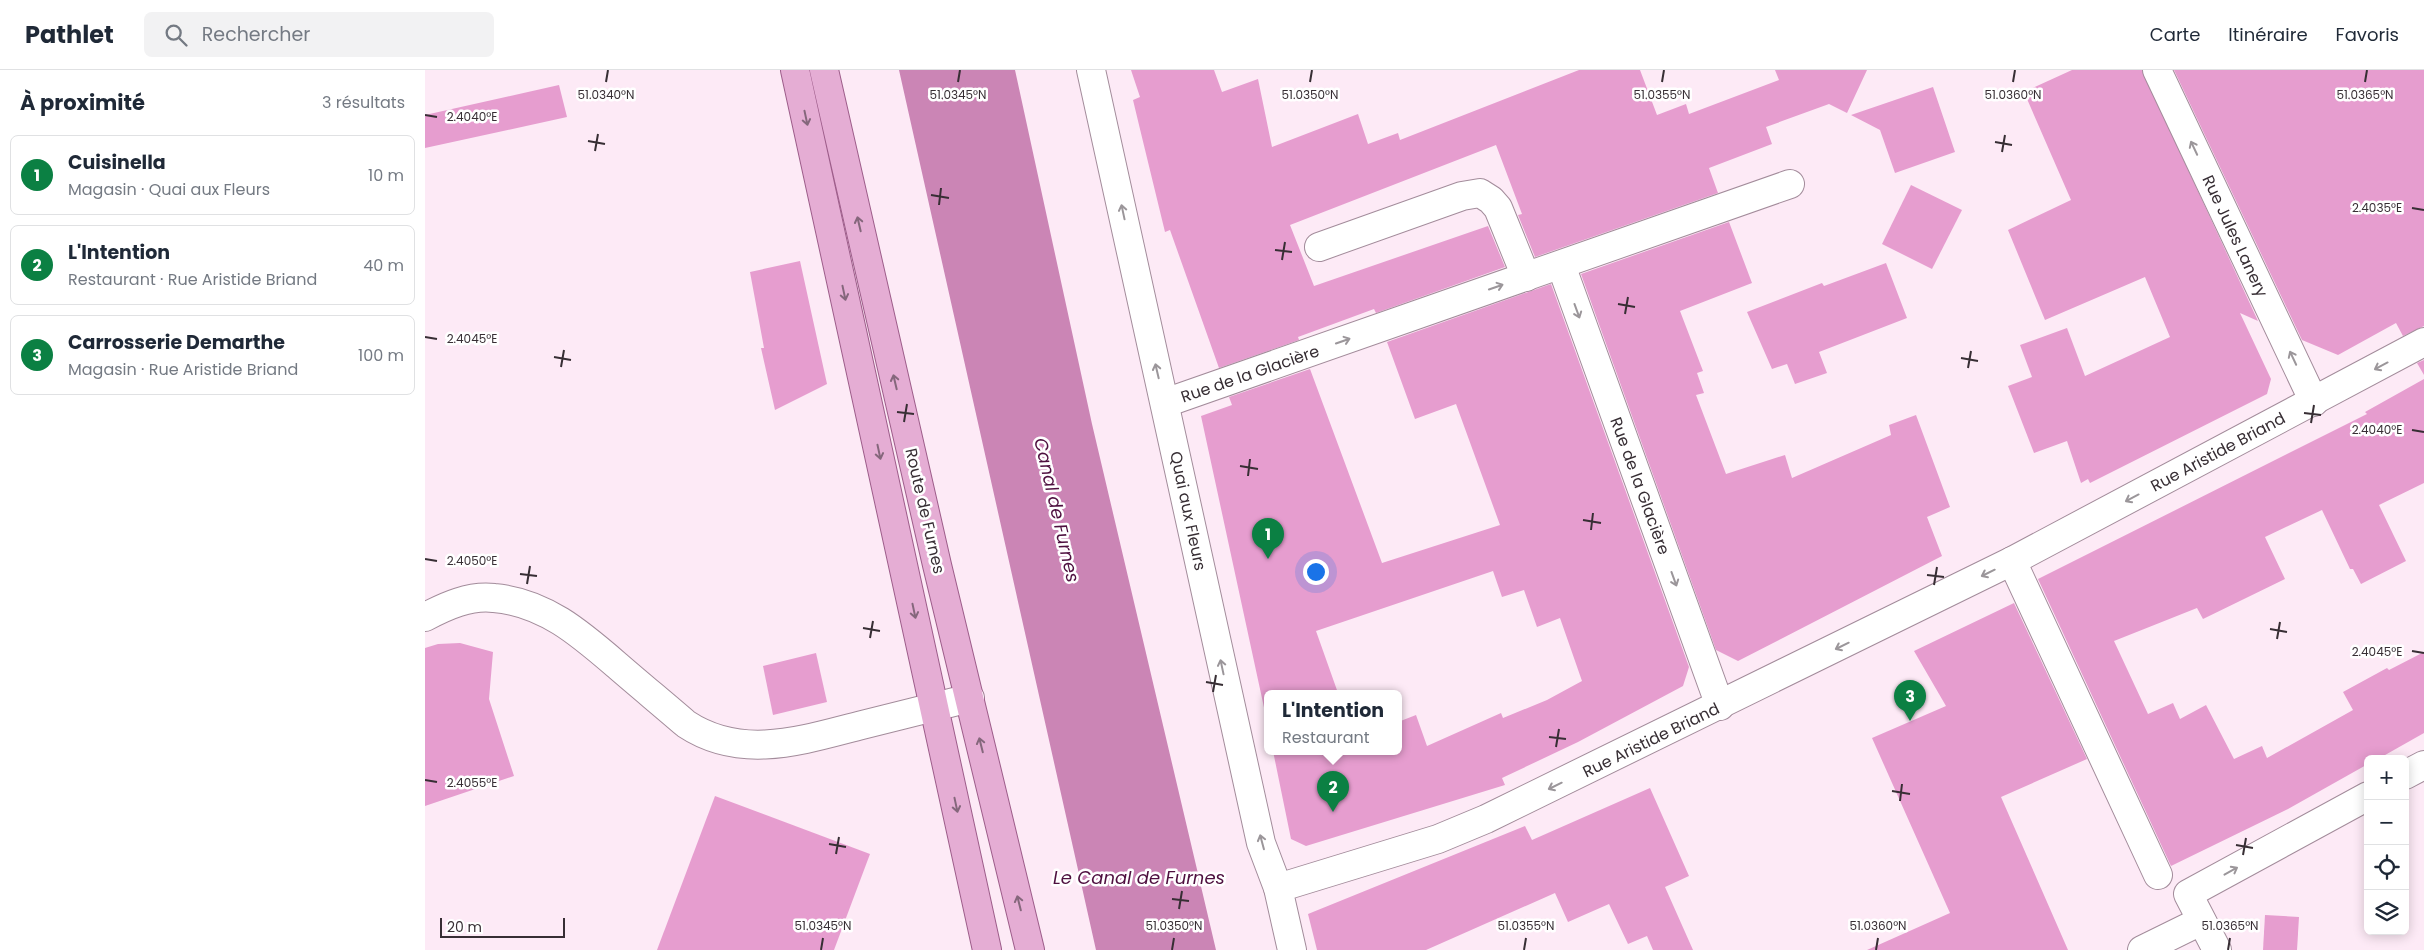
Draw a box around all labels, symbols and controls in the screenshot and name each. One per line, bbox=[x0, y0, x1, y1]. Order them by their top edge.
search box bbox=[144, 12, 494, 57]
text: Pathlet bbox=[25, 18, 114, 51]
icon: search bbox=[162, 21, 190, 49]
text: Rechercher bbox=[202, 21, 310, 48]
text: Carte bbox=[2150, 22, 2200, 47]
text: Itinéraire bbox=[2228, 22, 2308, 47]
text: Favoris bbox=[2336, 22, 2399, 47]
text: 51.0340°N bbox=[578, 86, 634, 103]
text: 51.0345°N bbox=[930, 86, 986, 103]
text: 51.0350°N bbox=[1282, 86, 1338, 103]
text: 51.0355°N bbox=[1634, 86, 1690, 103]
text: 51.0360°N bbox=[1984, 86, 2042, 103]
text: 51.0365°N bbox=[2336, 86, 2394, 103]
text: À proximité bbox=[20, 88, 145, 117]
text: 3 résultats bbox=[322, 91, 405, 114]
text: 2.4040°E bbox=[447, 108, 497, 125]
one-way arrow bbox=[802, 109, 811, 125]
one-way arrow bbox=[2188, 140, 2198, 155]
text: Cuisinella bbox=[68, 149, 166, 176]
text: 1 bbox=[34, 164, 40, 187]
text: 10 m bbox=[368, 164, 404, 187]
street label: Rue Jules Lanery bbox=[2197, 171, 2273, 301]
text: Magasin · Quai aux Fleurs bbox=[68, 178, 270, 201]
text: 2.4035°E bbox=[2352, 199, 2402, 216]
one-way arrow bbox=[1117, 205, 1127, 221]
one-way arrow bbox=[854, 216, 863, 232]
text: L'Intention bbox=[68, 239, 170, 266]
text: 2 bbox=[32, 254, 42, 277]
text: 40 m bbox=[363, 254, 404, 277]
text: Restaurant · Rue Aristide Briand bbox=[68, 268, 317, 291]
one-way arrow bbox=[1488, 282, 1504, 292]
one-way arrow bbox=[840, 285, 849, 301]
one-way arrow bbox=[1573, 302, 1583, 318]
text: Carrosserie Demarthe bbox=[68, 329, 285, 356]
text: 2.4045°E bbox=[447, 330, 497, 347]
one-way arrow bbox=[1335, 336, 1350, 345]
street label: Rue de la Glacière bbox=[1178, 340, 1322, 408]
text: 3 bbox=[32, 344, 42, 367]
text: 100 m bbox=[358, 344, 404, 367]
one-way arrow bbox=[2288, 351, 2297, 366]
text: Magasin · Rue Aristide Briand bbox=[68, 358, 298, 381]
one-way arrow bbox=[2374, 361, 2389, 371]
one-way arrow bbox=[1152, 364, 1162, 380]
one-way arrow bbox=[890, 375, 899, 391]
street label: Rue Aristide Briand bbox=[2147, 407, 2289, 497]
street label: Rue de la Glacière bbox=[1604, 414, 1676, 558]
text: 2.4040°E bbox=[2352, 421, 2402, 438]
water label: Canal de Furnes bbox=[1028, 435, 1086, 585]
one-way arrow bbox=[875, 444, 884, 460]
street label: Route de Furnes bbox=[899, 446, 951, 576]
street label: Quai aux Fleurs bbox=[1164, 449, 1212, 573]
one-way arrow bbox=[2124, 493, 2139, 503]
pin: 1 bbox=[1252, 518, 1284, 559]
text: 2.4050°E bbox=[447, 552, 497, 569]
your location bbox=[1303, 559, 1329, 585]
one-way arrow bbox=[1980, 569, 1995, 579]
one-way arrow bbox=[1670, 571, 1679, 586]
one-way arrow bbox=[910, 602, 919, 618]
one-way arrow bbox=[1835, 642, 1850, 651]
text: 2.4045°E bbox=[2352, 643, 2402, 660]
one-way arrow bbox=[1217, 659, 1227, 675]
pin: 3 bbox=[1894, 680, 1926, 721]
popup bbox=[1264, 690, 1402, 755]
text: L'Intention bbox=[1282, 697, 1384, 724]
street label: Rue Aristide Briand bbox=[1579, 697, 1723, 783]
text: Restaurant bbox=[1282, 726, 1370, 749]
one-way arrow bbox=[976, 737, 985, 753]
map controls bbox=[2364, 755, 2409, 935]
button: + bbox=[2364, 755, 2409, 800]
pin: 2 bbox=[1317, 771, 1349, 812]
text: 2.4055°E bbox=[447, 774, 497, 791]
one-way arrow bbox=[1547, 781, 1562, 791]
one-way arrow bbox=[952, 797, 961, 813]
button: − bbox=[2364, 800, 2409, 845]
one-way arrow bbox=[1256, 835, 1266, 851]
button: locate bbox=[2364, 845, 2409, 890]
water label: Le Canal de Furnes bbox=[1053, 865, 1225, 890]
one-way arrow bbox=[2223, 866, 2238, 875]
button: layers bbox=[2364, 890, 2409, 935]
one-way arrow bbox=[1014, 895, 1023, 911]
scale bar bbox=[440, 915, 565, 938]
text: 20 m bbox=[447, 917, 482, 937]
text: 51.0345°N bbox=[795, 917, 851, 934]
text: 51.0350°N bbox=[1146, 917, 1202, 934]
text: 51.0355°N bbox=[1498, 917, 1554, 934]
text: 51.0360°N bbox=[1849, 917, 1907, 934]
text: 51.0365°N bbox=[2201, 917, 2259, 934]

